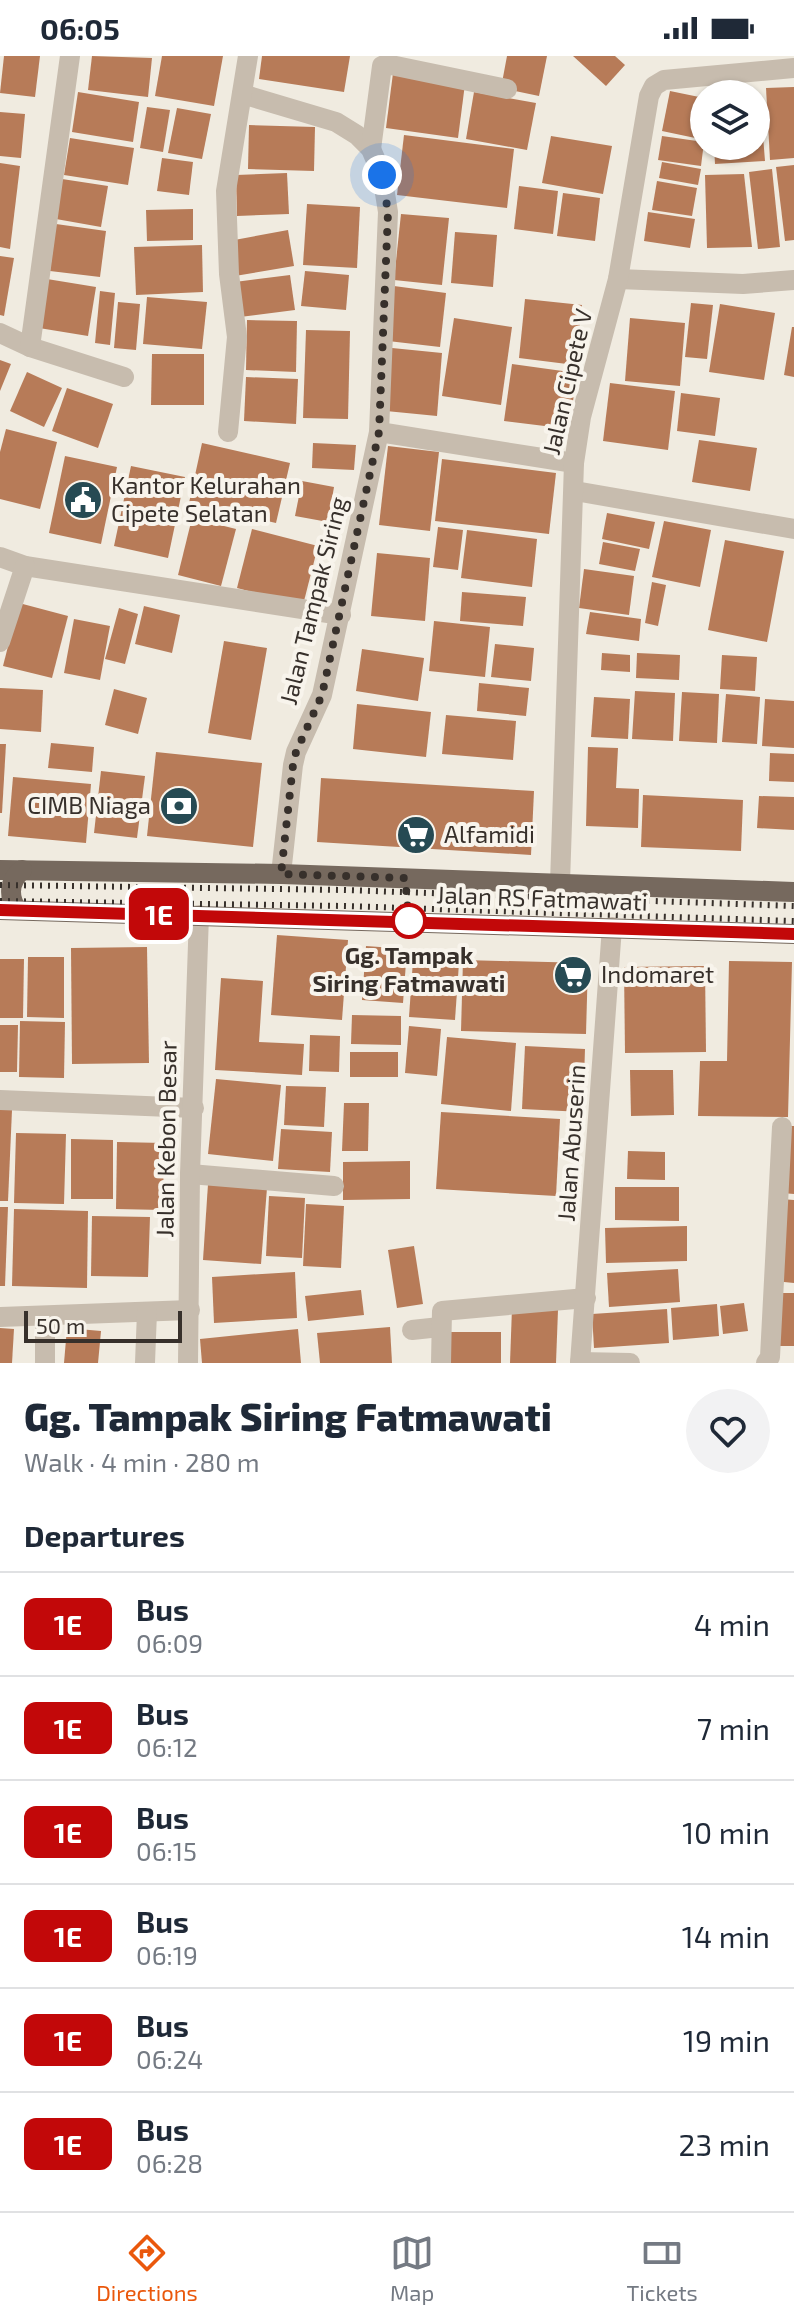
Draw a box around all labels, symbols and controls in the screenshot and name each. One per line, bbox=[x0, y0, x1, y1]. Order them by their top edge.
text: 06:05 bbox=[40, 10, 120, 46]
map controls bbox=[690, 80, 770, 160]
button: layers bbox=[690, 80, 770, 160]
your location bbox=[362, 155, 402, 195]
street label: Jalan Cipete V bbox=[536, 306, 597, 457]
place label: Kantor Kelurahan Cipete Selatan bbox=[111, 470, 301, 527]
public building icon: Kantor Kelurahan Cipete Selatan bbox=[62, 479, 104, 521]
street label: Jalan Tampak Siring bbox=[273, 494, 352, 707]
bank icon: CIMB Niaga bbox=[158, 785, 200, 827]
place label: CIMB Niaga bbox=[27, 790, 151, 819]
supermarket icon: Alfamidi bbox=[395, 814, 437, 856]
place label: Alfamidi bbox=[444, 819, 535, 848]
street label: Jalan RS Fatmawati bbox=[436, 879, 648, 916]
line badge: 1E bbox=[123, 888, 195, 940]
text: 1E bbox=[145, 897, 173, 931]
marker: Gg. Tampak Siring Fatmawati bbox=[392, 904, 426, 938]
place label: Gg. Tampak Siring Fatmawati bbox=[313, 940, 505, 997]
supermarket icon: Indomaret bbox=[552, 954, 594, 996]
place label: Indomaret bbox=[601, 959, 714, 988]
street label: Jalan Kebon Besar bbox=[149, 1040, 182, 1238]
street label: Jalan Abuserin bbox=[551, 1063, 590, 1222]
scale bar bbox=[24, 1307, 182, 1343]
text: 50 m bbox=[36, 1312, 85, 1338]
button: heart bbox=[686, 1389, 770, 1473]
text: Gg. Tampak Siring Fatmawati bbox=[24, 1393, 552, 1439]
text: Walk · 4 min · 280 m bbox=[24, 1446, 260, 1477]
text: Departures bbox=[24, 1517, 185, 1553]
text: Bus bbox=[136, 1591, 189, 1627]
text: 4 min bbox=[694, 1606, 770, 1642]
text: 1E bbox=[54, 1607, 82, 1641]
text: 06:09 bbox=[136, 1627, 203, 1658]
text: Bus bbox=[136, 1695, 189, 1731]
text: 7 min bbox=[697, 1710, 770, 1746]
text: 1E bbox=[54, 1711, 82, 1745]
text: 06:12 bbox=[136, 1731, 198, 1762]
text: Bus bbox=[136, 1799, 189, 1835]
text: 10 min bbox=[682, 1814, 770, 1850]
text: 1E bbox=[54, 1815, 82, 1849]
text: 06:15 bbox=[136, 1835, 197, 1866]
text: Bus bbox=[136, 1903, 189, 1939]
text: 14 min bbox=[682, 1918, 770, 1954]
text: 1E bbox=[54, 1919, 82, 1953]
text: 06:19 bbox=[136, 1939, 198, 1970]
text: Bus bbox=[136, 2007, 189, 2043]
text: 19 min bbox=[683, 2022, 770, 2058]
text: 1E bbox=[54, 2023, 82, 2057]
text: 06:24 bbox=[136, 2043, 203, 2074]
text: Bus bbox=[136, 2111, 189, 2147]
text: 23 min bbox=[679, 2126, 770, 2162]
text: 1E bbox=[54, 2127, 82, 2161]
text: 06:28 bbox=[136, 2147, 203, 2178]
tab: Directions bbox=[96, 2231, 198, 2305]
tab: Map bbox=[390, 2231, 434, 2305]
tab: Tickets bbox=[627, 2231, 698, 2305]

